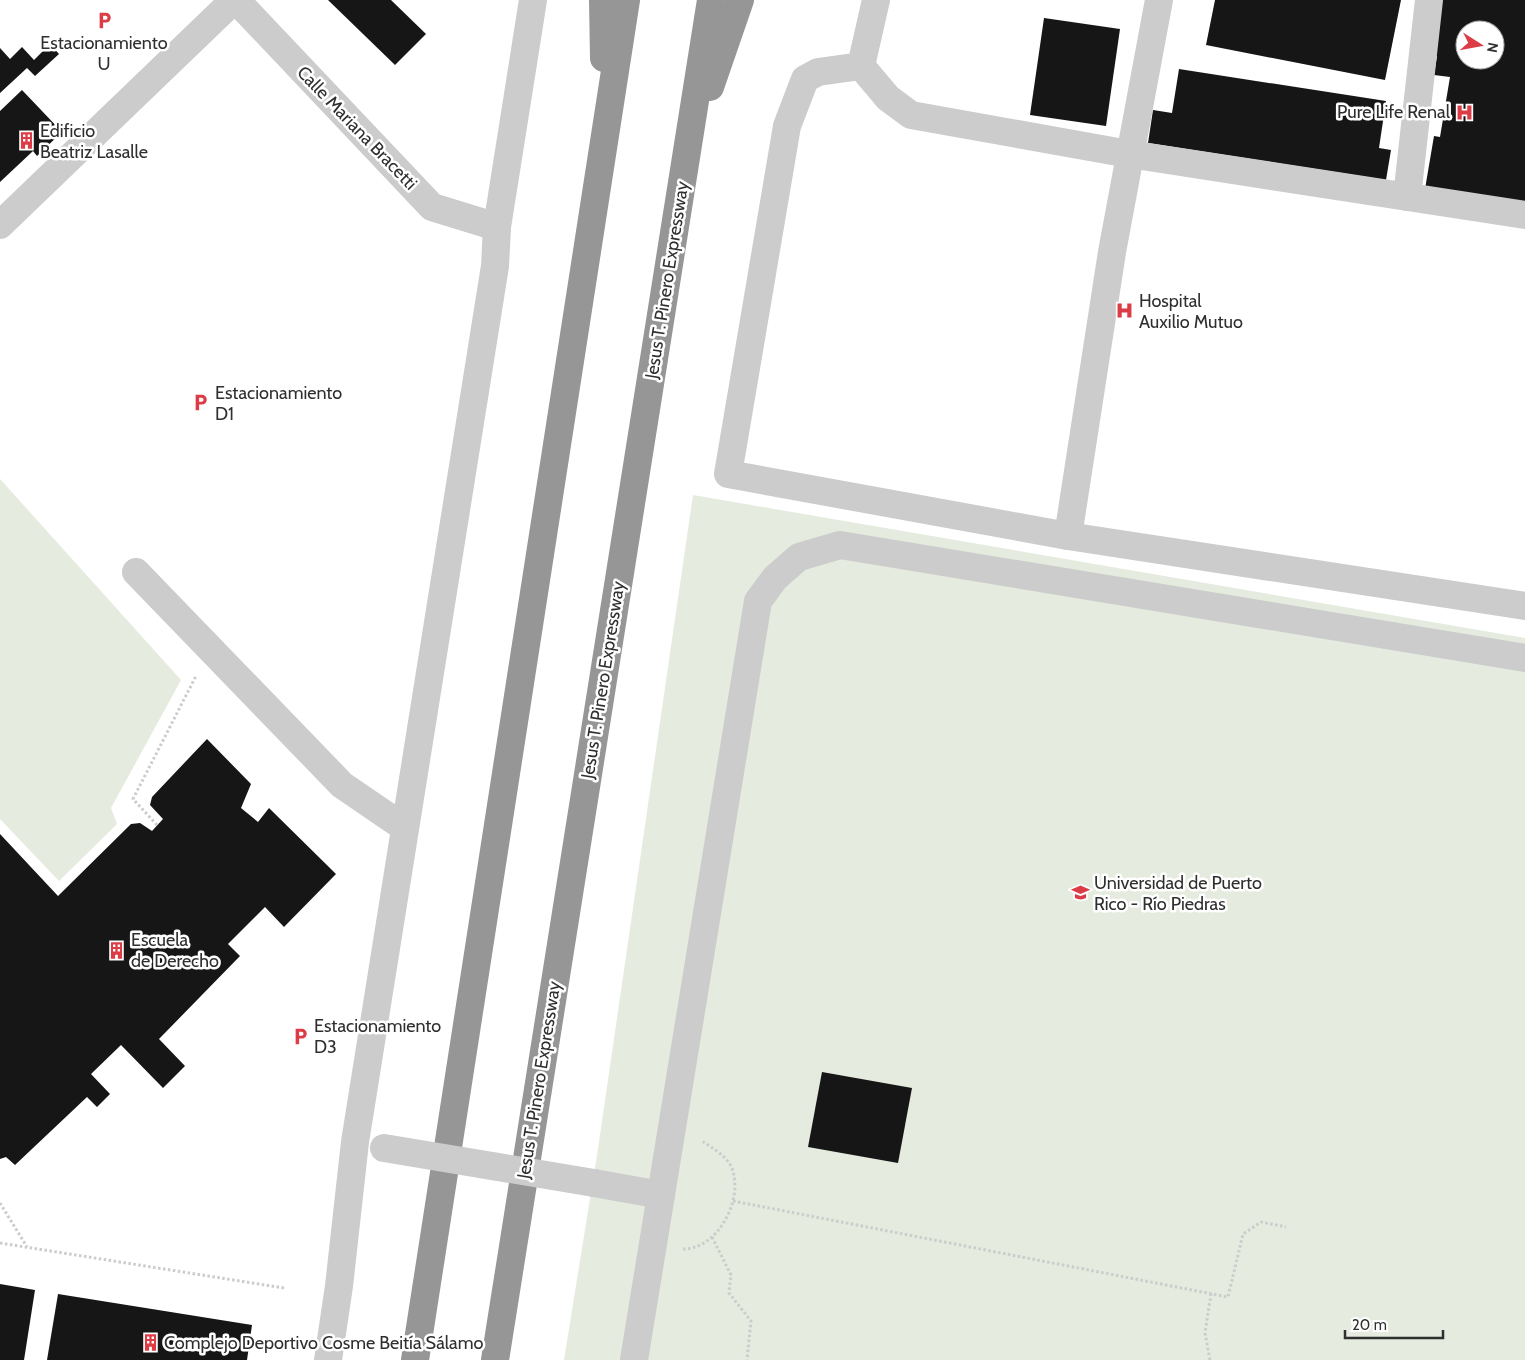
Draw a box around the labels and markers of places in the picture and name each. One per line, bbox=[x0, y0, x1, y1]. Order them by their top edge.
parking icon: Estacionamiento U bbox=[94, 10, 114, 30]
place label: Estacionamiento U bbox=[40, 32, 168, 75]
place label: Pure Life Renal bbox=[1337, 101, 1451, 123]
hospital icon: Pure Life Renal bbox=[1454, 102, 1474, 122]
place label: Edificio Beatriz Lasalle bbox=[40, 120, 148, 163]
building icon: Edificio Beatriz Lasalle bbox=[16, 131, 36, 151]
place label: Hospital Auxilio Mutuo bbox=[1139, 290, 1243, 333]
hospital icon: Hospital Auxilio Mutuo bbox=[1115, 301, 1135, 321]
place label: Estacionamiento D1 bbox=[215, 382, 342, 425]
parking icon: Estacionamiento D1 bbox=[191, 393, 211, 413]
place label: Universidad de Puerto Rico - Río Piedras bbox=[1094, 872, 1262, 915]
school or university icon: Universidad de Puerto Rico - Río Piedras bbox=[1070, 883, 1090, 903]
place label: Escuela de Derecho bbox=[131, 929, 219, 972]
building icon: Escuela de Derecho bbox=[107, 940, 127, 960]
place label: Estacionamiento D3 bbox=[314, 1015, 441, 1058]
parking icon: Estacionamiento D3 bbox=[290, 1026, 310, 1046]
place label: Complejo Deportivo Cosme Beitía Sálamo bbox=[164, 1332, 483, 1354]
building icon: Complejo Deportivo Cosme Beitía Sálamo bbox=[140, 1333, 160, 1353]

